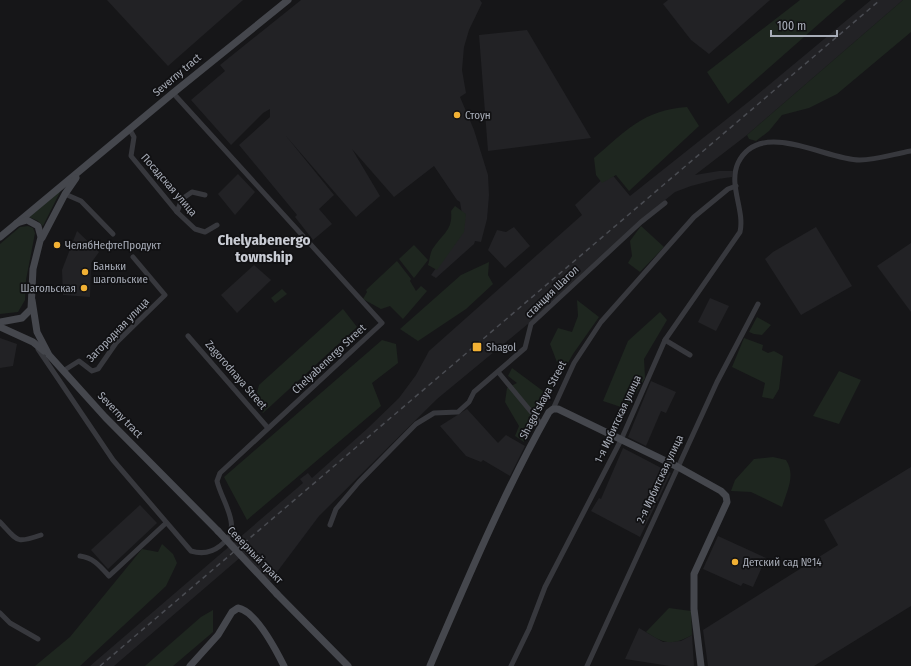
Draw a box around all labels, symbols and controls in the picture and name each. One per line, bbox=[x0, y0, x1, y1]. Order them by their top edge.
scale bar bbox=[771, 12, 837, 38]
text: 100 m bbox=[777, 19, 806, 33]
street label: Severny tract bbox=[150, 51, 204, 99]
place label: Стоун bbox=[465, 109, 491, 122]
marker: Стоун bbox=[452, 110, 462, 120]
street label: Посадская улица bbox=[138, 151, 200, 219]
district label: Chelyabenergo township bbox=[217, 231, 311, 266]
place label: ЧелябНефтеПродукт bbox=[65, 239, 161, 252]
marker: ЧелябНефтеПродукт bbox=[52, 240, 62, 250]
place label: Баньки шагольские bbox=[93, 260, 148, 286]
street label: станция Шагол bbox=[522, 263, 582, 321]
marker: Баньки шагольские bbox=[80, 267, 90, 277]
place label: Шагольская bbox=[21, 282, 76, 295]
marker: Шагольская bbox=[79, 283, 89, 293]
street label: Загородная улица bbox=[84, 295, 152, 365]
street label: Chelyabenergo Street bbox=[289, 321, 369, 397]
street label: Zagorodnaya Street bbox=[203, 338, 270, 412]
marker: Shagol bbox=[471, 341, 483, 353]
place label: Shagol bbox=[486, 341, 516, 354]
street label: Shagol'skaya Street bbox=[517, 358, 569, 441]
street label: 1-я Ирбитская улица bbox=[592, 373, 644, 465]
street label: Severny tract bbox=[95, 389, 145, 441]
street label: 2-я Ирбитская улица bbox=[634, 433, 686, 525]
street label: Северный тракт bbox=[224, 524, 286, 587]
place label: Детский сад №14 bbox=[742, 556, 822, 569]
marker: Детский сад №14 bbox=[730, 557, 740, 567]

